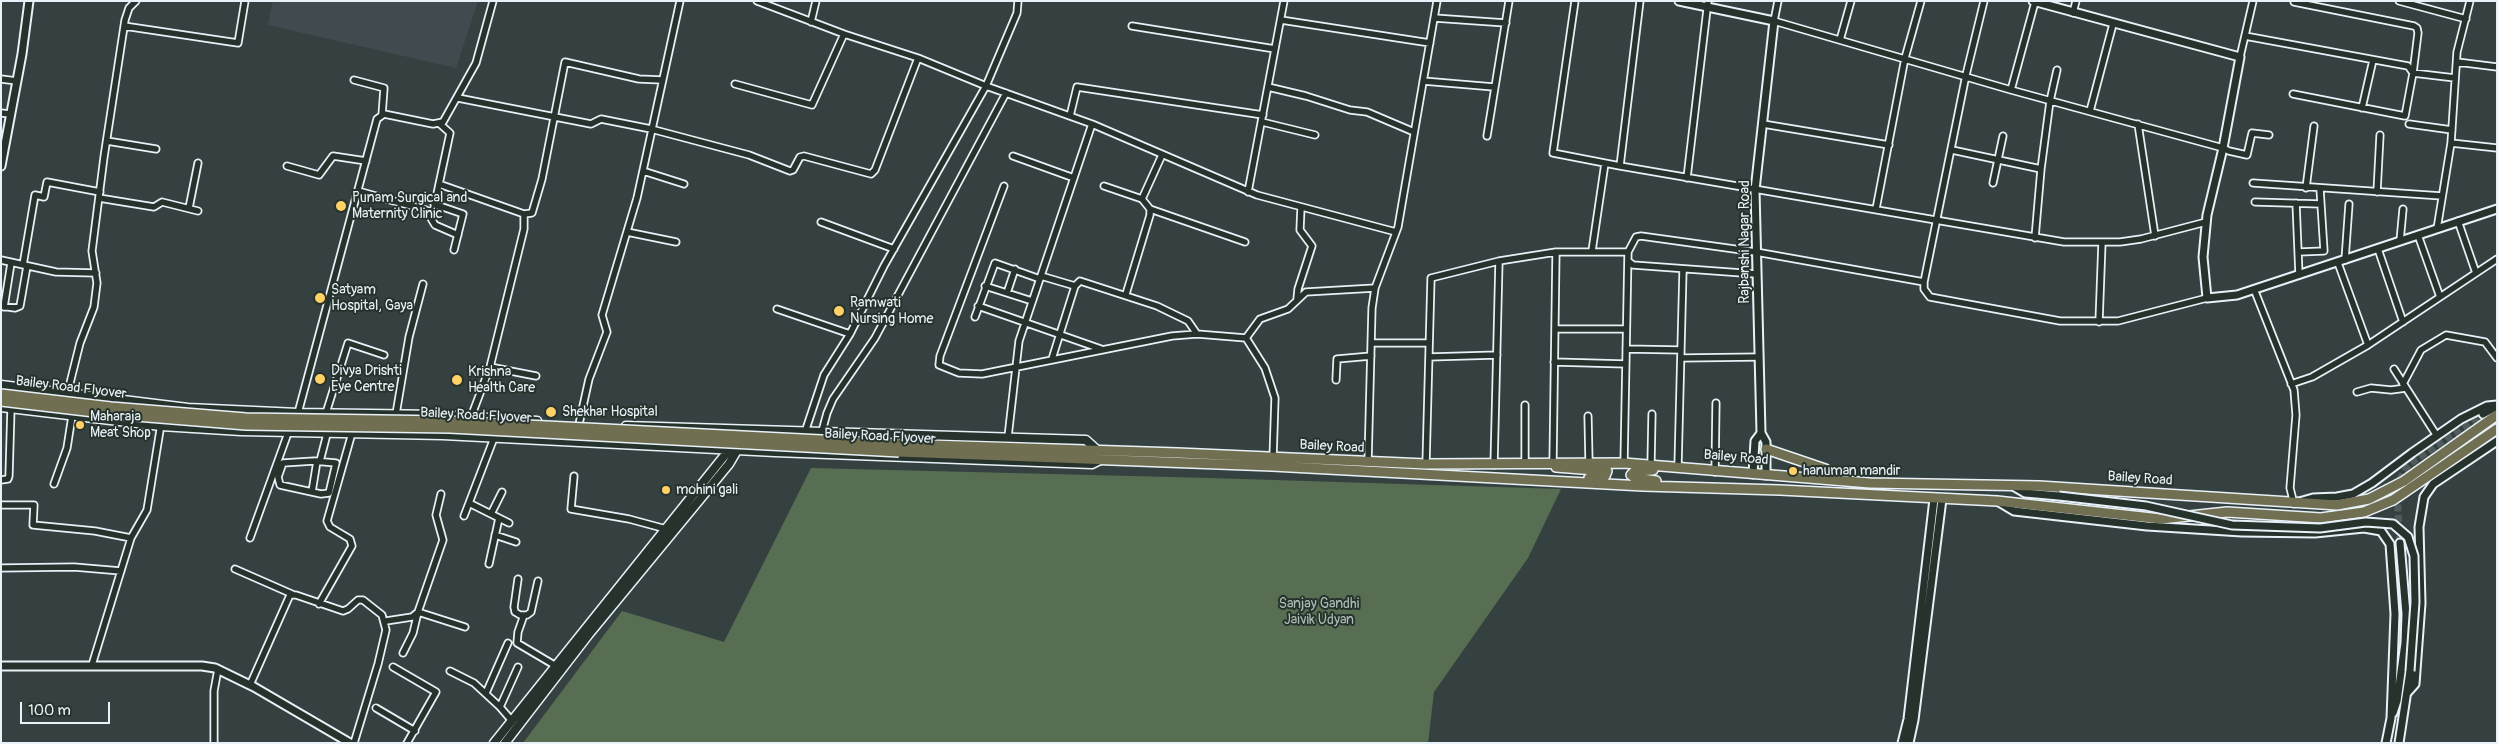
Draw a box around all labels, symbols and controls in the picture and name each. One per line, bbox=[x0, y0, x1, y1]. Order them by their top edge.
street label: Rajbanshi Nagar Road bbox=[1737, 180, 1753, 304]
place label: Punam Surgical and Maternity Clinic bbox=[352, 190, 467, 222]
marker: Punam Surgical and Maternity Clinic bbox=[334, 199, 348, 213]
place label: Satyam Hospital, Gaya bbox=[331, 282, 413, 314]
marker: Satyam Hospital, Gaya bbox=[313, 291, 327, 305]
place label: Ramwati Nursing Home bbox=[850, 295, 933, 328]
marker: Ramwati Nursing Home bbox=[832, 304, 846, 318]
place label: Divya Drishti Eye Centre bbox=[331, 363, 402, 396]
place label: Krishna Health Care bbox=[468, 364, 535, 397]
marker: Divya Drishti Eye Centre bbox=[313, 372, 327, 386]
street label: Bailey Road Flyover bbox=[15, 373, 127, 403]
marker: Krishna Health Care bbox=[450, 373, 464, 387]
place label: Shekhar Hospital bbox=[562, 404, 658, 420]
street label: Bailey Road Flyover bbox=[420, 405, 532, 427]
marker: Shekhar Hospital bbox=[544, 405, 558, 419]
place label: Maharaja Meat Shop bbox=[90, 409, 151, 442]
marker: Maharaja Meat Shop bbox=[74, 419, 86, 431]
street label: Bailey Road Flyover bbox=[824, 426, 936, 448]
street label: Bailey Road bbox=[1299, 437, 1365, 457]
street label: Bailey Road bbox=[1703, 447, 1769, 469]
place label: hanuman mandir bbox=[1803, 463, 1900, 479]
marker: hanuman mandir bbox=[1787, 465, 1799, 477]
street label: Bailey Road bbox=[2107, 468, 2173, 490]
place label: mohini gali bbox=[676, 482, 738, 498]
marker: mohini gali bbox=[660, 484, 672, 496]
park label: Sanjay Gandhi Jaivik Udyan bbox=[1279, 596, 1359, 628]
scale bar bbox=[22, 692, 112, 724]
text: 100 m bbox=[28, 701, 71, 720]

